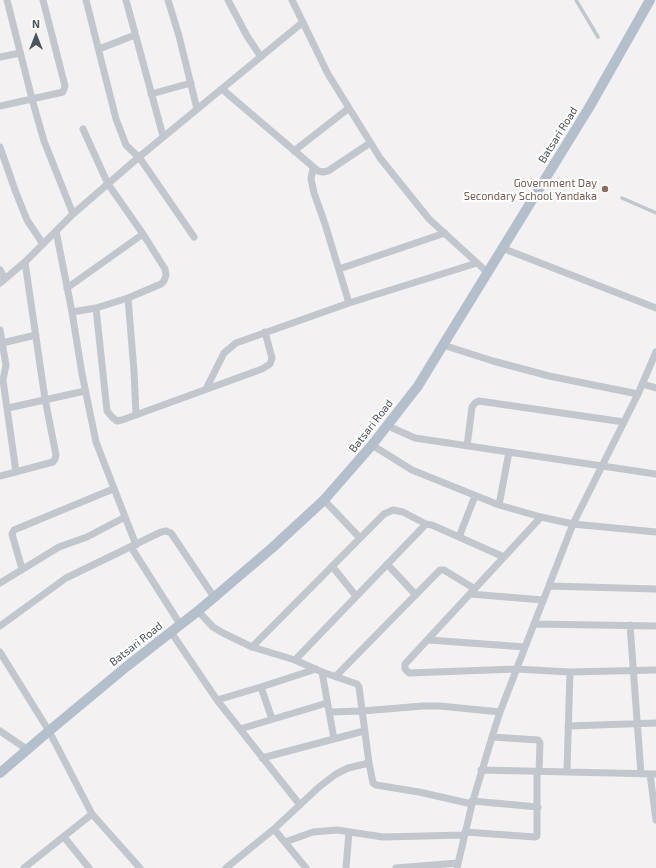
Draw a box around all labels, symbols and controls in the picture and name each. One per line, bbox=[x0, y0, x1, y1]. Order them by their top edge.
north arrow bbox=[16, 16, 56, 56]
text: N bbox=[32, 17, 40, 30]
street label: Batsari Road bbox=[536, 105, 580, 165]
place label: Government Day Secondary School Yandaka bbox=[464, 176, 597, 202]
marker: Government Day Secondary School Yandaka bbox=[600, 184, 610, 194]
street label: Batsari Road bbox=[346, 397, 396, 455]
street label: Batsari Road bbox=[107, 619, 165, 669]

